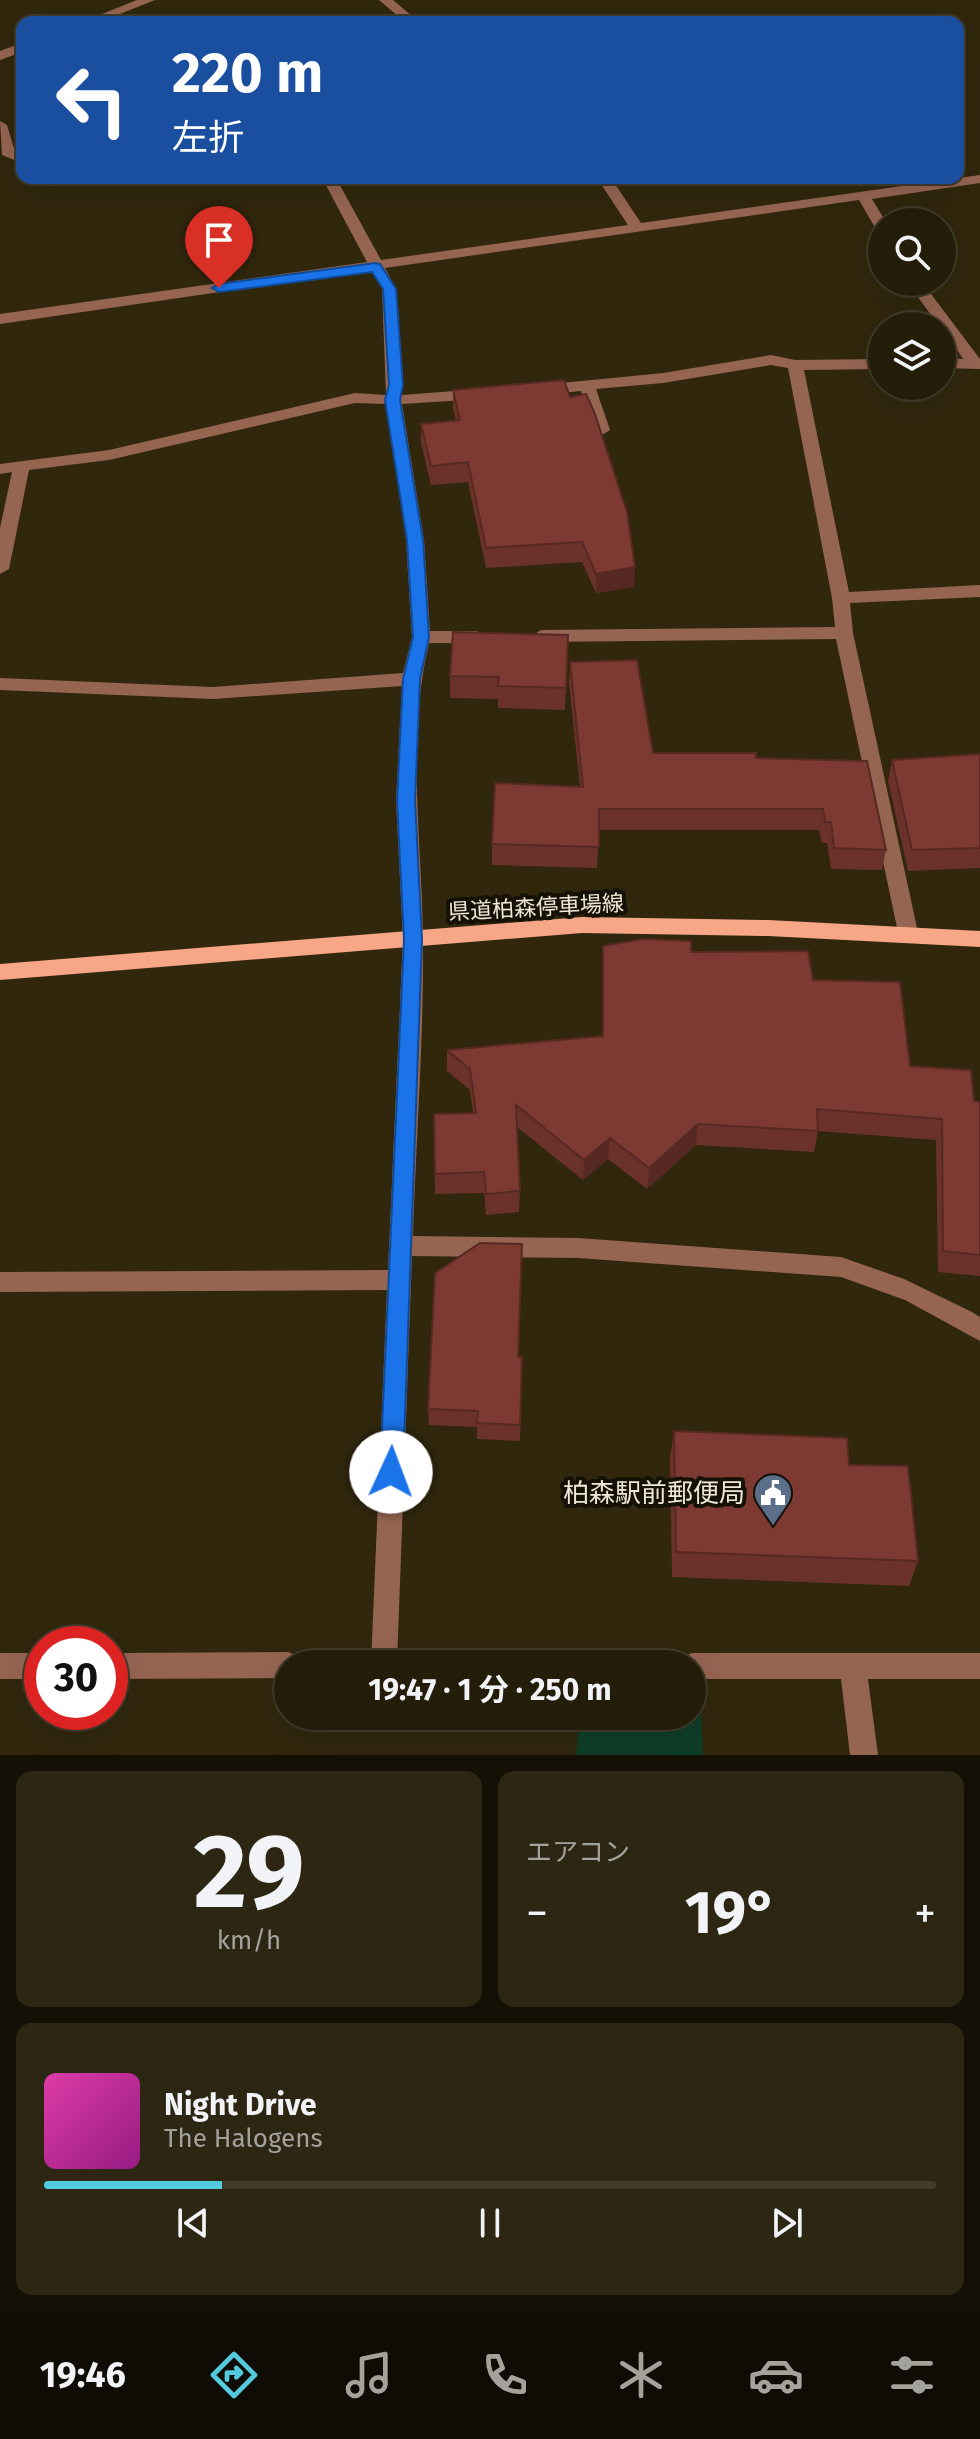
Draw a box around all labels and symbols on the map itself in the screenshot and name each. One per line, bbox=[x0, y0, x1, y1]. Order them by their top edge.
pin bbox=[185, 206, 253, 288]
street label: 県道柏森停車場線 bbox=[447, 889, 625, 926]
position arrow bbox=[349, 1430, 433, 1514]
public building icon: 柏森駅前郵便局 bbox=[752, 1472, 794, 1527]
place label: 柏森駅前郵便局 bbox=[563, 1478, 745, 1509]
speed limit sign: 30 bbox=[24, 1626, 128, 1730]

